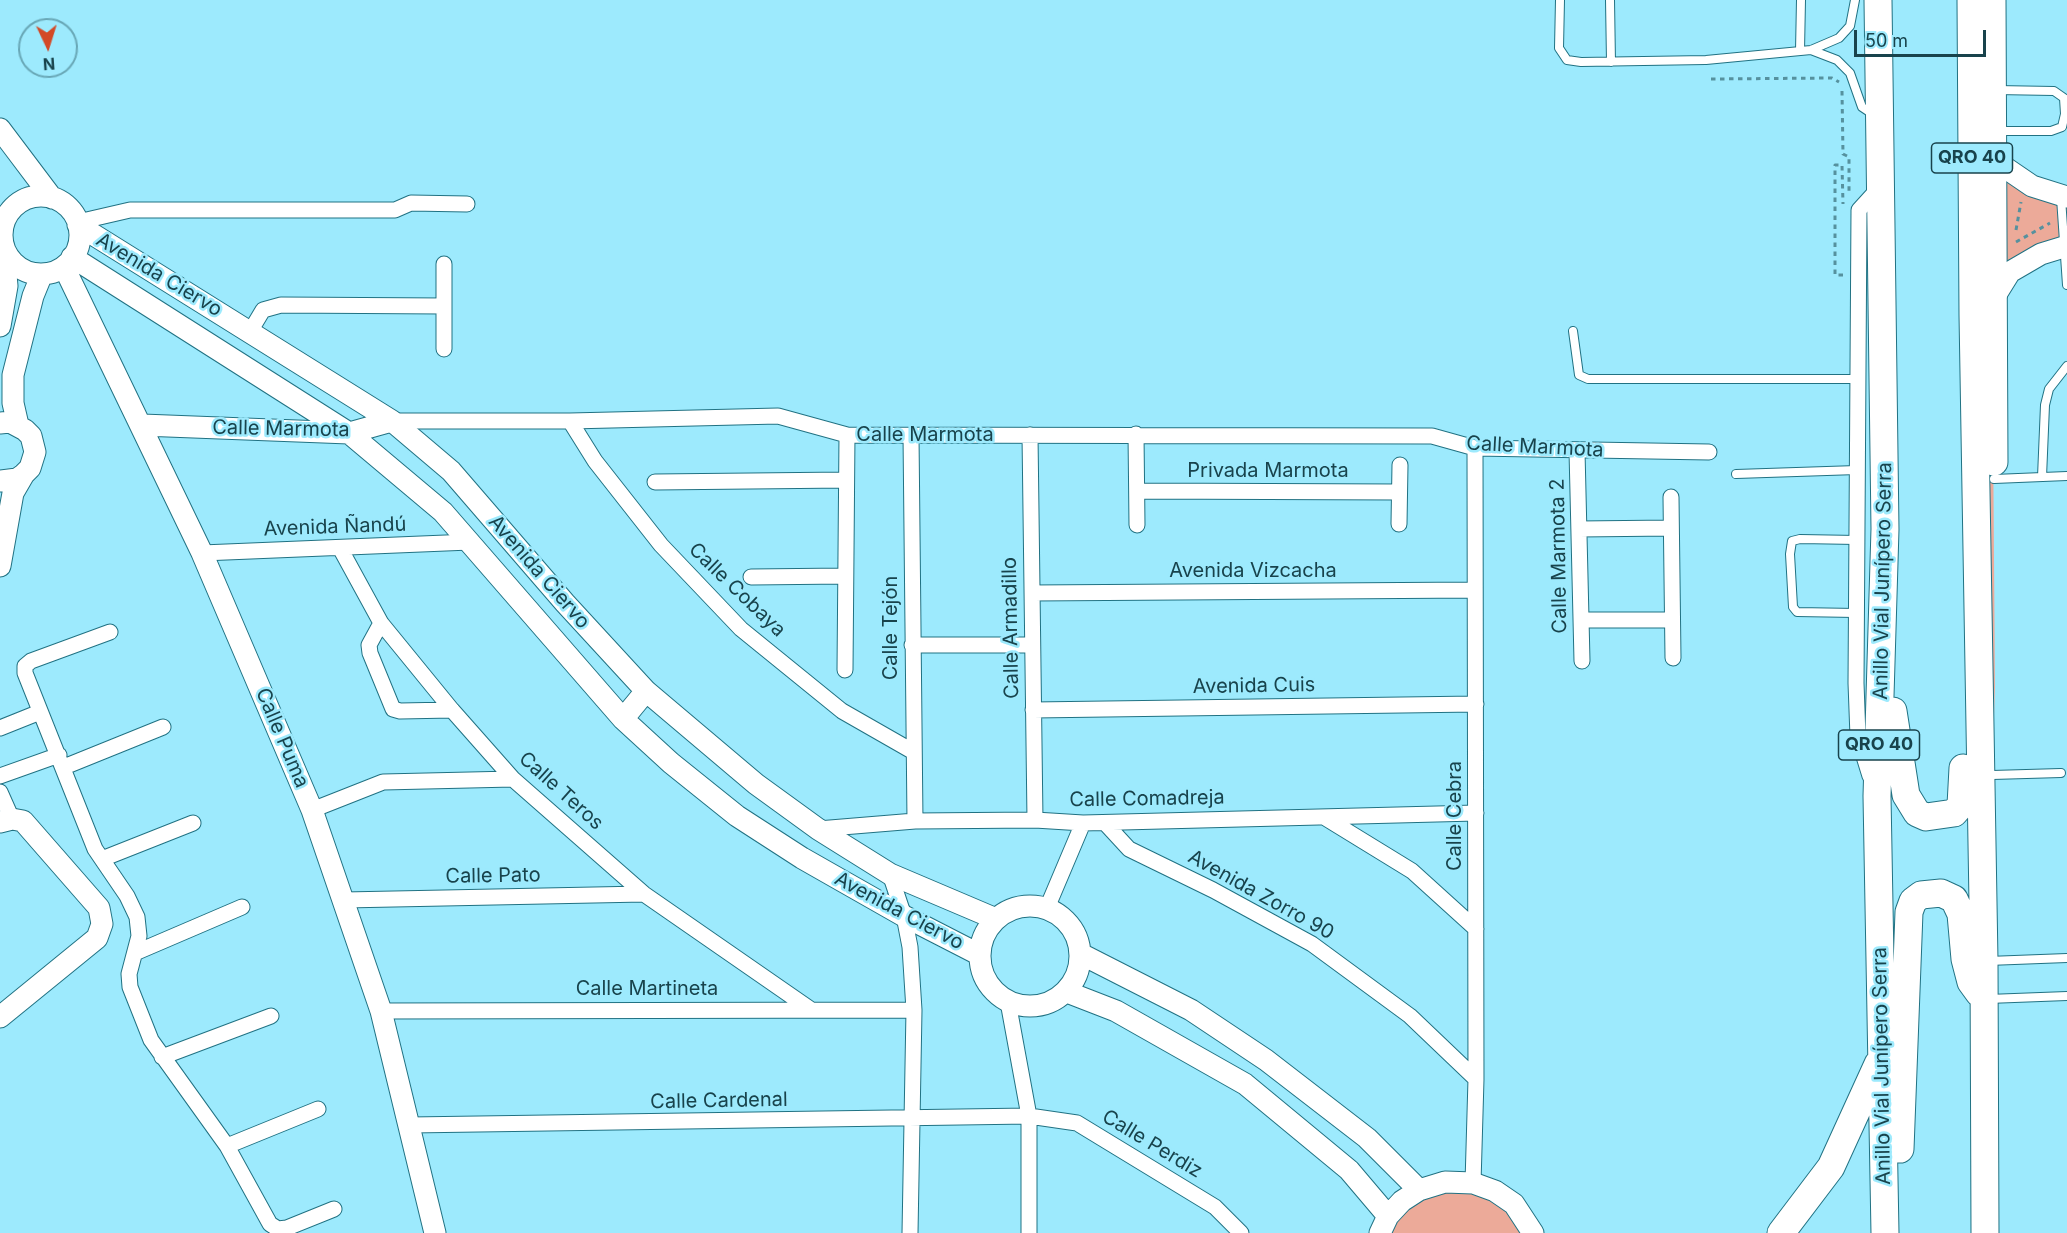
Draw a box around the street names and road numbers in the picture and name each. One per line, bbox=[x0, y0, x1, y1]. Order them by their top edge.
road number: QRO 40 bbox=[1932, 143, 2012, 173]
street label: Avenida Ciervo bbox=[92, 228, 226, 322]
street label: Calle Marmota bbox=[212, 416, 350, 442]
street label: Calle Marmota bbox=[856, 423, 994, 447]
street label: Calle Marmota bbox=[1466, 431, 1604, 463]
street label: Privada Marmota bbox=[1187, 459, 1349, 483]
street label: Anillo Vial Junípero Serra bbox=[1869, 462, 1897, 700]
street label: Calle Marmota 2 bbox=[1546, 478, 1572, 634]
street label: Avenida Ciervo bbox=[483, 510, 595, 634]
street label: Avenida Ñandú bbox=[263, 513, 407, 541]
street label: Calle Cobaya bbox=[684, 538, 790, 642]
street label: Calle Armadillo bbox=[998, 557, 1024, 699]
street label: Avenida Vizcacha bbox=[1169, 559, 1337, 583]
street label: Calle Tejón bbox=[879, 576, 903, 680]
street label: Avenida Cuis bbox=[1193, 673, 1315, 699]
street label: Calle Puma bbox=[250, 684, 314, 792]
road number: QRO 40 bbox=[1838, 730, 1920, 760]
street label: Calle Teros bbox=[514, 747, 608, 835]
street label: Calle Cebra bbox=[1443, 761, 1467, 871]
street label: Calle Comadreja bbox=[1069, 786, 1225, 812]
street label: Avenida Zorro 90 bbox=[1184, 845, 1338, 945]
street label: Calle Pato bbox=[445, 863, 541, 889]
street label: Avenida Ciervo bbox=[830, 867, 968, 955]
street label: Anillo Vial Junípero Serra bbox=[1868, 947, 1896, 1185]
street label: Calle Martineta bbox=[576, 977, 718, 1001]
street label: Calle Cardenal bbox=[650, 1088, 788, 1114]
street label: Calle Perdiz bbox=[1098, 1105, 1206, 1183]

